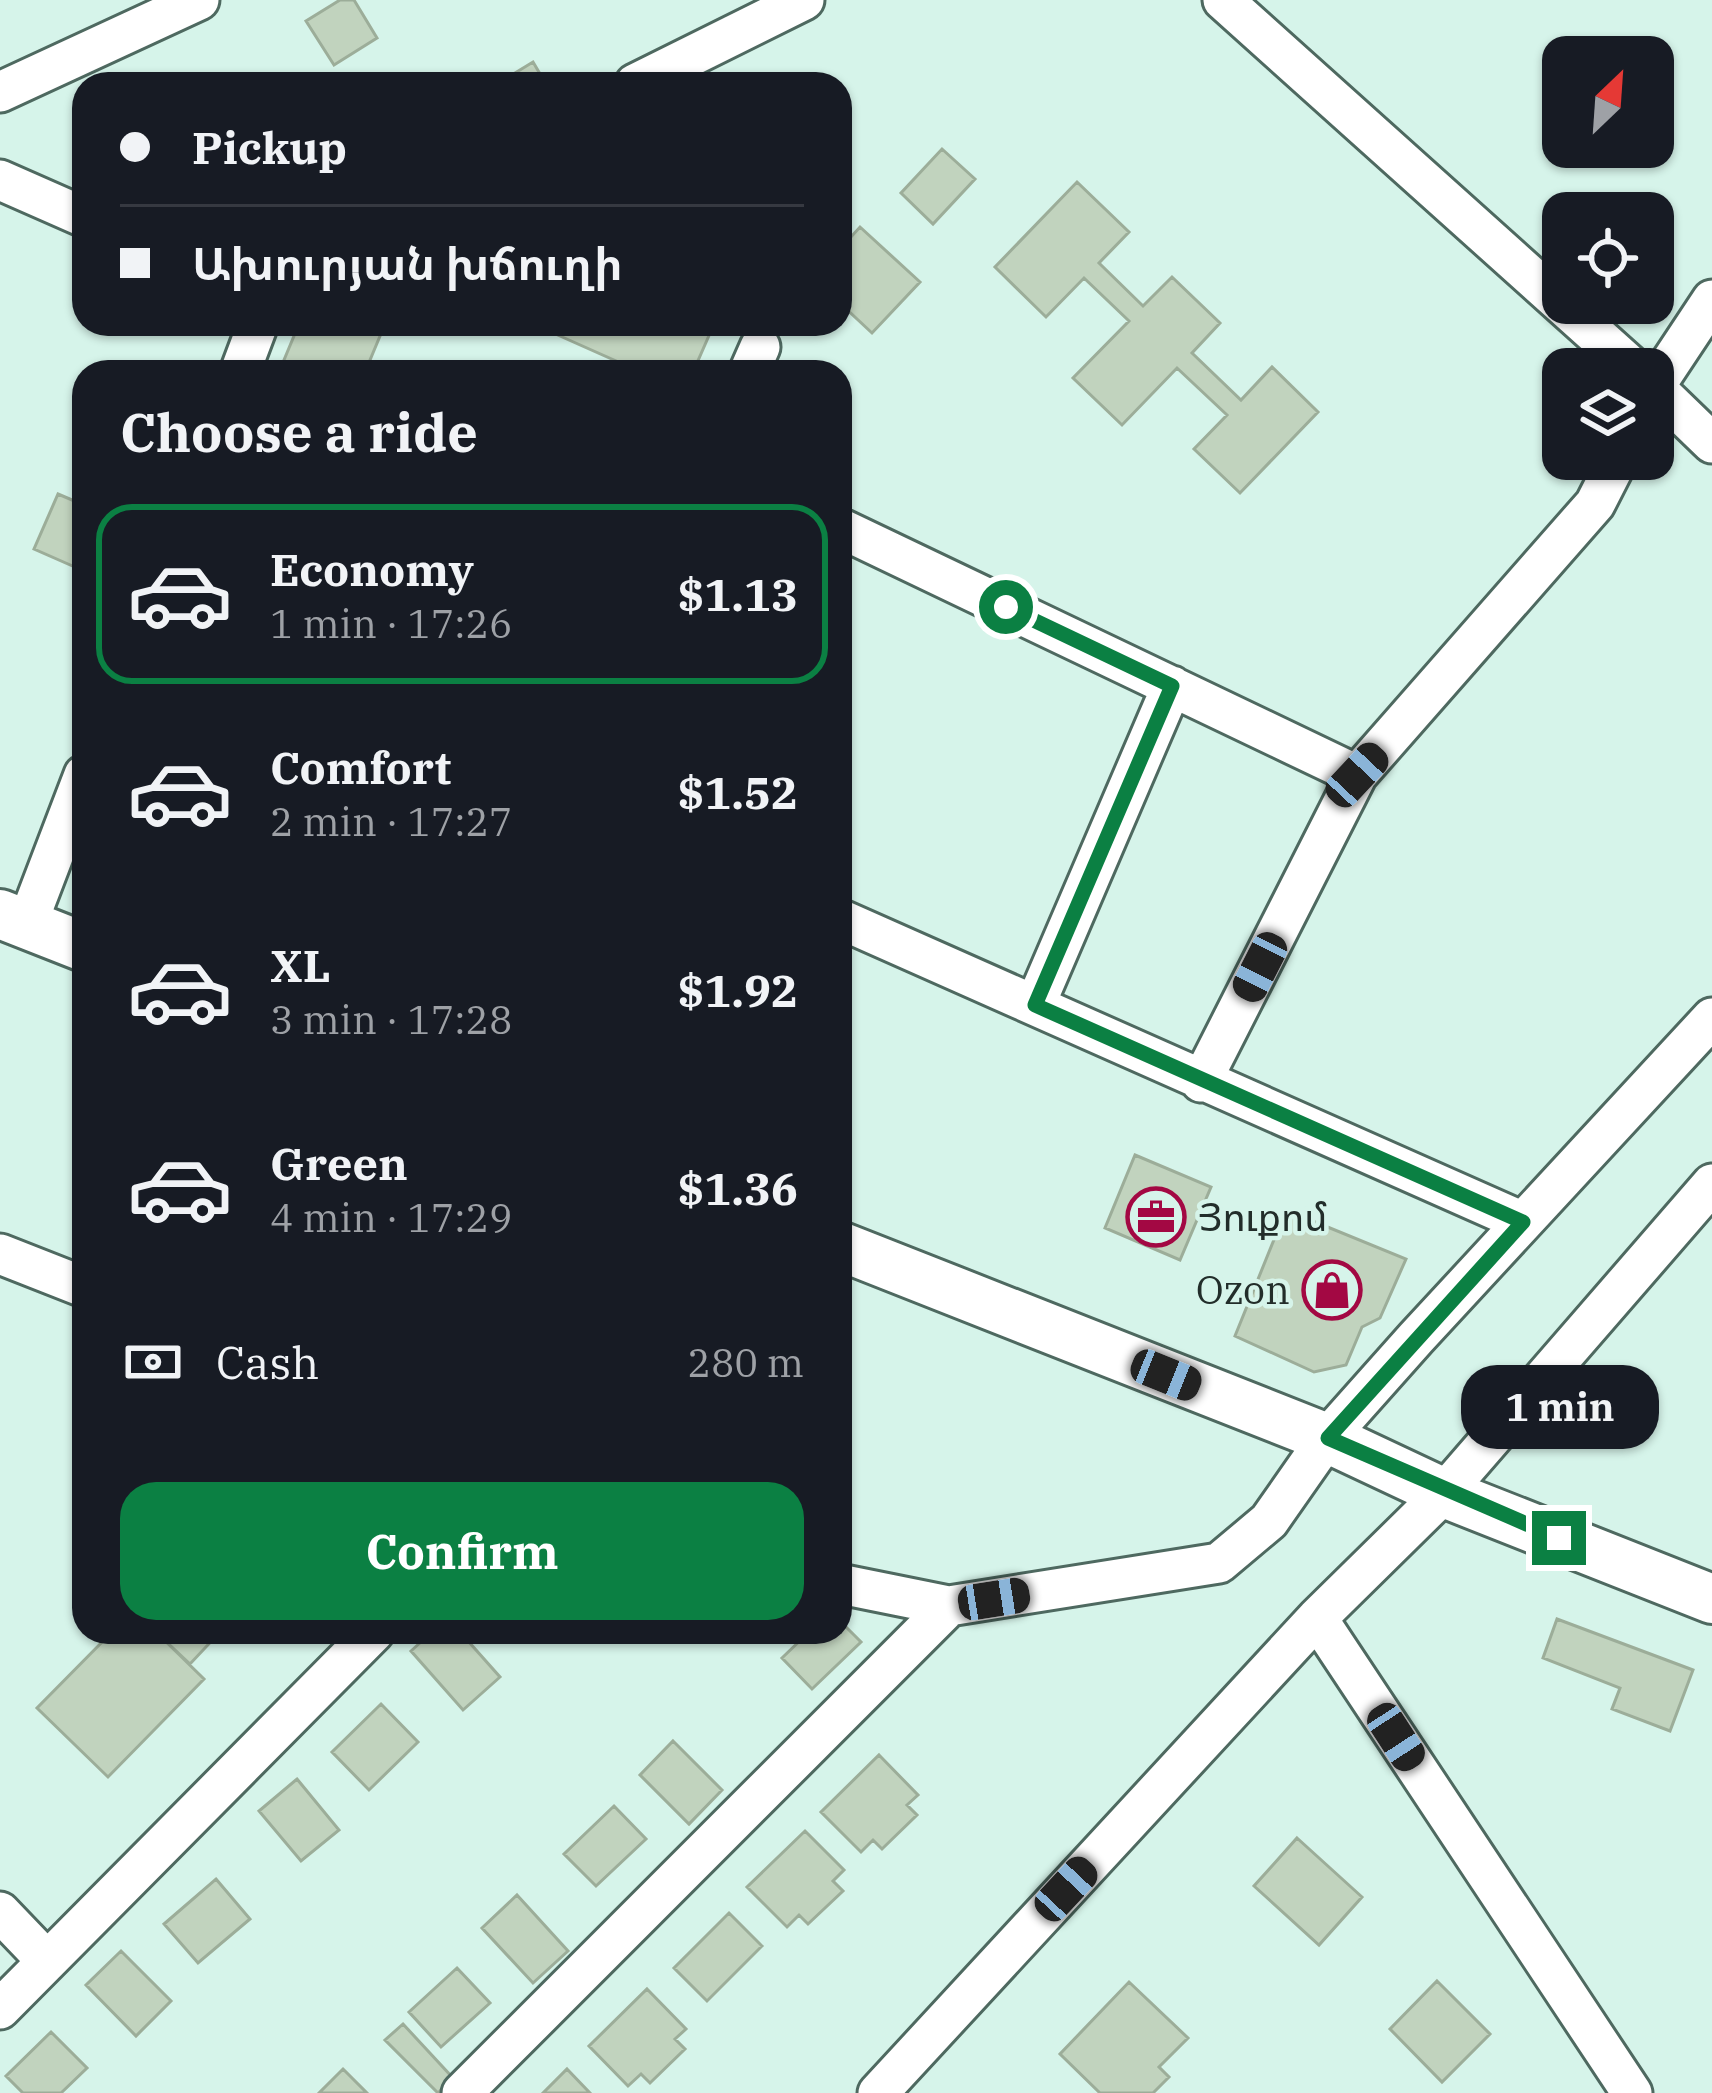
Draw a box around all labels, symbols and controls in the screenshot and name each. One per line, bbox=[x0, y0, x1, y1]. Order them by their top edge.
north arrow bbox=[1542, 36, 1674, 168]
map controls bbox=[1542, 36, 1674, 480]
text: Pickup bbox=[192, 118, 347, 176]
button: locate bbox=[1542, 192, 1674, 324]
text: Ախուրյան խճուղի bbox=[192, 234, 623, 292]
button: layers bbox=[1542, 348, 1674, 480]
text: Choose a ride bbox=[120, 397, 478, 467]
icon: car bbox=[126, 540, 234, 648]
text: Economy bbox=[270, 540, 474, 598]
text: $1.13 bbox=[678, 565, 798, 623]
route start bbox=[979, 580, 1033, 634]
text: 1 min · 17:26 bbox=[270, 598, 512, 649]
car bbox=[1319, 736, 1395, 814]
icon: car bbox=[126, 738, 234, 846]
text: Comfort bbox=[270, 738, 451, 796]
text: $1.52 bbox=[678, 763, 798, 821]
text: 2 min · 17:27 bbox=[270, 796, 512, 847]
car bbox=[1228, 927, 1292, 1007]
icon: car bbox=[126, 936, 234, 1044]
text: XL bbox=[270, 936, 331, 994]
text: $1.92 bbox=[678, 961, 798, 1019]
text: 3 min · 17:28 bbox=[270, 994, 512, 1045]
icon: car bbox=[126, 1134, 234, 1242]
text: Green bbox=[270, 1134, 408, 1192]
text: $1.36 bbox=[678, 1159, 798, 1217]
office icon: Յուքոմ bbox=[1125, 1186, 1187, 1248]
place label: Յուքոմ bbox=[1198, 1191, 1328, 1242]
text: 4 min · 17:29 bbox=[270, 1192, 512, 1243]
shop icon: Ozon bbox=[1301, 1259, 1363, 1321]
place label: Ozon bbox=[1196, 1264, 1290, 1315]
icon: cash bbox=[120, 1329, 186, 1395]
text: Cash bbox=[216, 1333, 319, 1391]
text: 280 m bbox=[688, 1337, 804, 1388]
car bbox=[1126, 1345, 1206, 1405]
callout: 1 min bbox=[1460, 1364, 1658, 1448]
text: 1 min bbox=[1505, 1381, 1615, 1432]
button: Confirm bbox=[120, 1482, 804, 1620]
route end bbox=[1532, 1511, 1586, 1565]
car bbox=[956, 1576, 1032, 1622]
car bbox=[1361, 1697, 1431, 1777]
car bbox=[1028, 1850, 1104, 1928]

